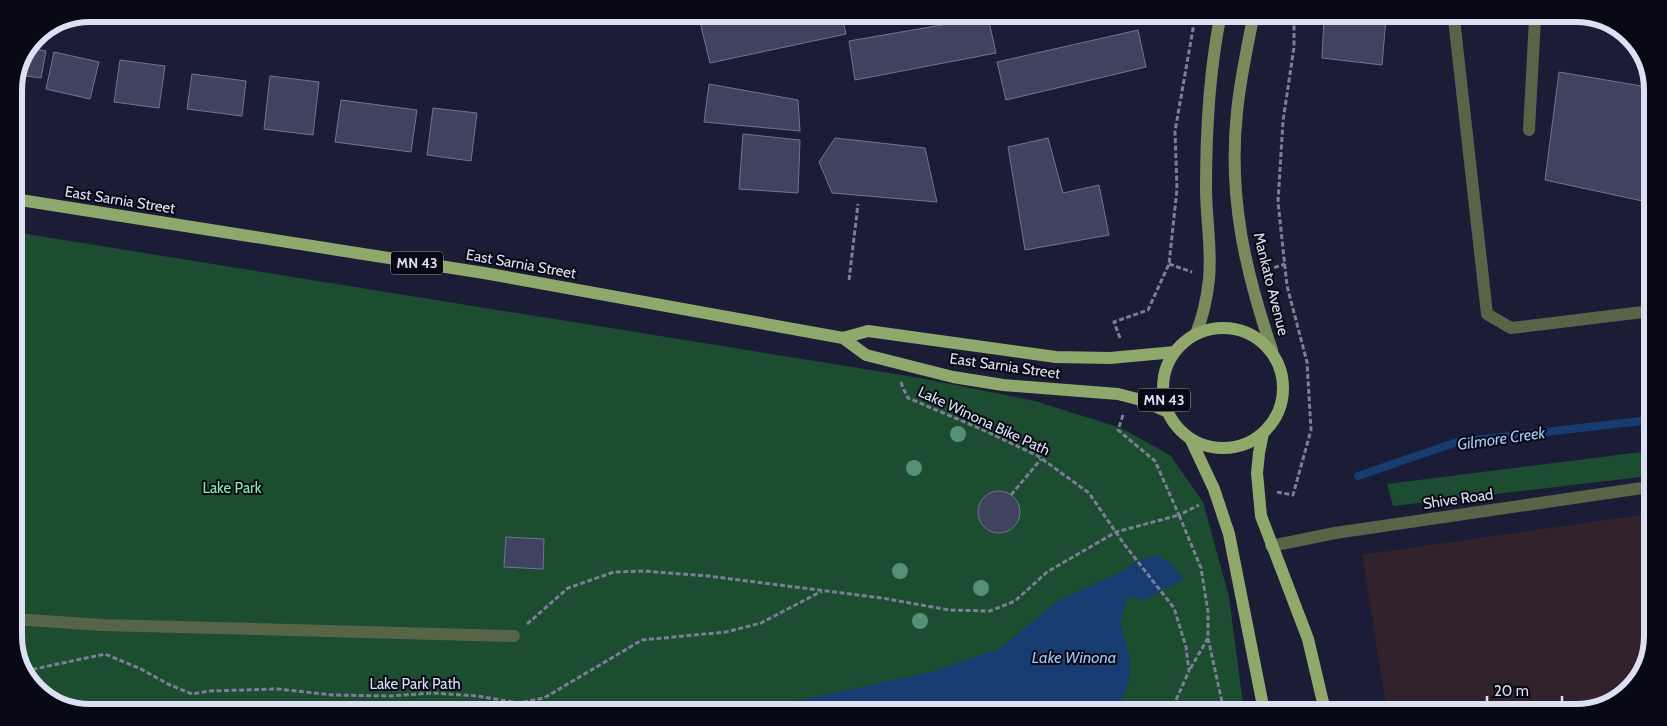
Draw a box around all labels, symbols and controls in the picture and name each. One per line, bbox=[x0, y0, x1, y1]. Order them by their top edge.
street label: East Sarnia Street bbox=[64, 182, 176, 218]
street label: Mankato Avenue bbox=[1249, 231, 1293, 338]
street label: East Sarnia Street bbox=[465, 245, 577, 283]
road number: MN 43 bbox=[391, 252, 443, 274]
street label: East Sarnia Street bbox=[949, 349, 1061, 383]
street label: Lake Winona Bike Path bbox=[915, 383, 1053, 459]
road number: MN 43 bbox=[1138, 388, 1190, 412]
water label: Gilmore Creek bbox=[1456, 423, 1547, 454]
park label: Lake Park bbox=[202, 479, 262, 497]
street label: Shive Road bbox=[1422, 485, 1494, 513]
water label: Lake Winona bbox=[1032, 648, 1116, 667]
scale bar bbox=[1487, 674, 1562, 706]
street label: Lake Park Path bbox=[369, 675, 461, 693]
text: 20 m bbox=[1494, 682, 1529, 700]

